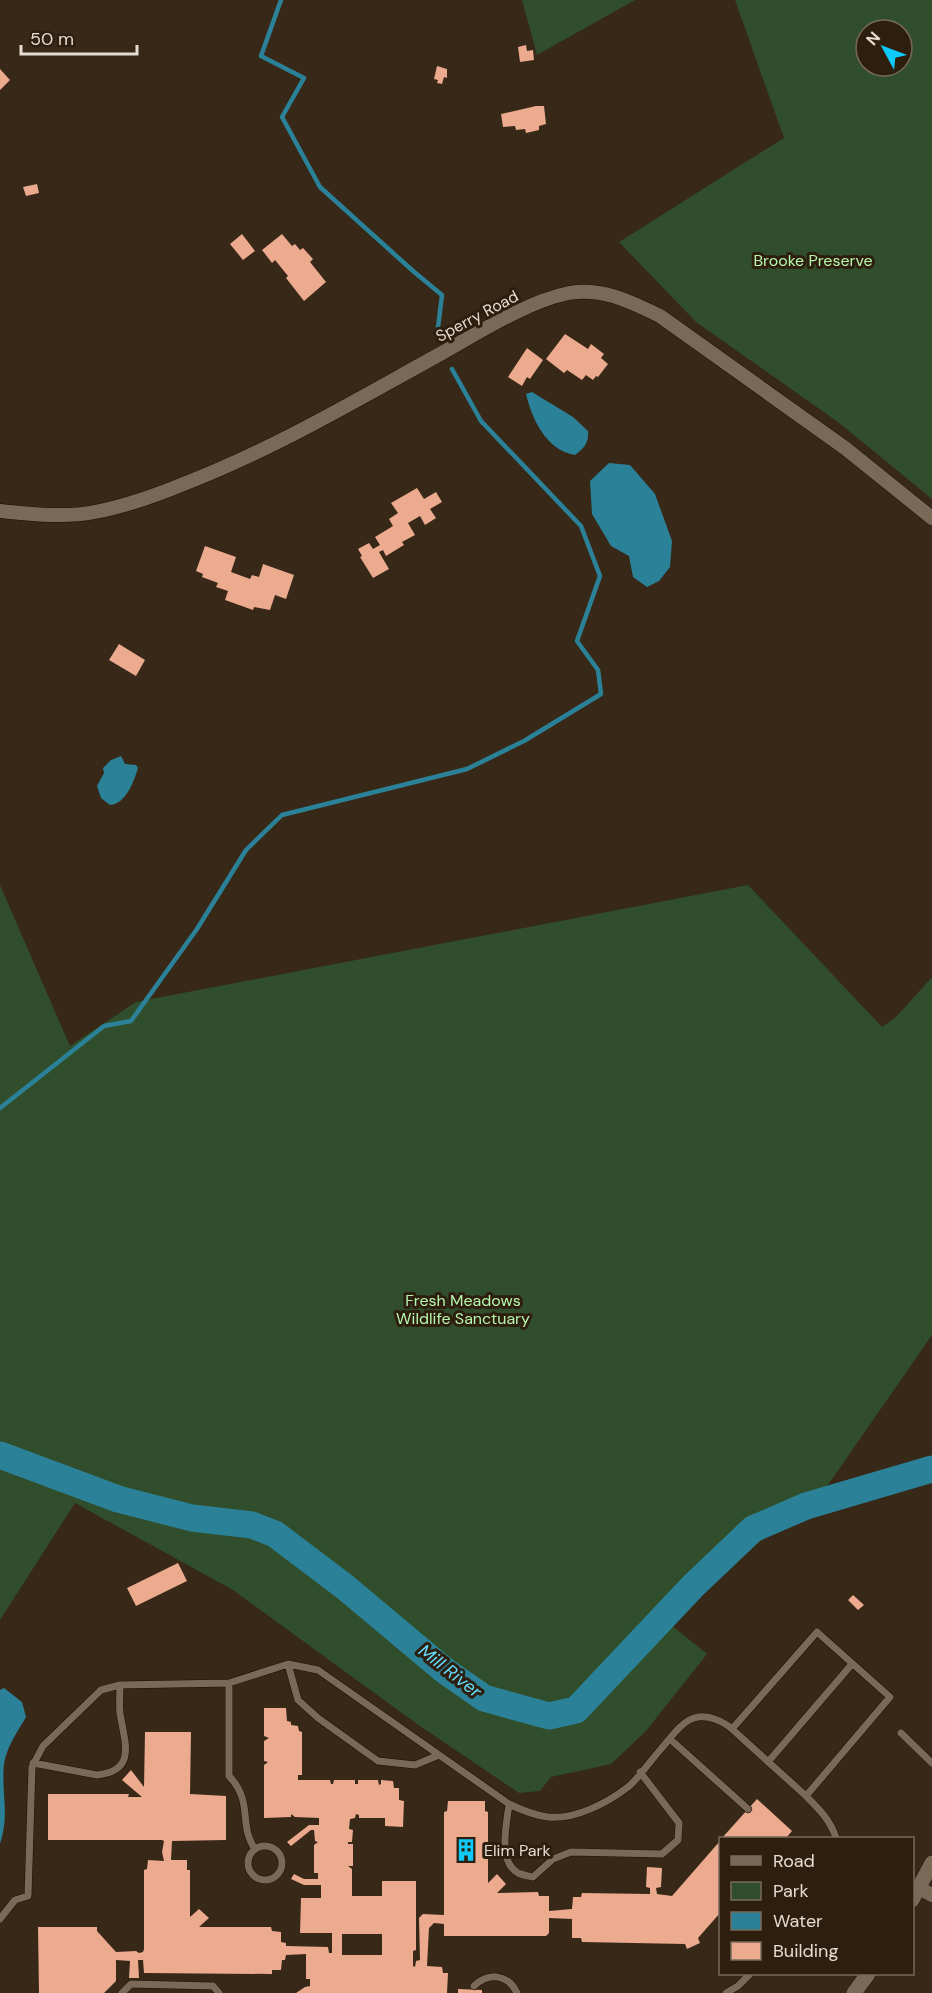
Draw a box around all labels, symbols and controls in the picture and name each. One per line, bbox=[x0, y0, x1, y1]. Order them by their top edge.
scale bar bbox=[21, 18, 136, 56]
north arrow bbox=[854, 18, 914, 78]
text: 50 m bbox=[30, 27, 74, 51]
text: N bbox=[861, 27, 885, 50]
park label: Brooke Preserve bbox=[753, 250, 873, 271]
street label: Sperry Road bbox=[432, 285, 522, 347]
park label: Fresh Meadows Wildlife Sanctuary bbox=[396, 1290, 530, 1329]
water label: Mill River bbox=[413, 1639, 488, 1704]
building icon: Elim Park bbox=[453, 1837, 479, 1863]
legend bbox=[719, 1837, 914, 1975]
place label: Elim Park bbox=[484, 1840, 551, 1861]
text: Road bbox=[773, 1849, 815, 1873]
text: Park bbox=[773, 1879, 809, 1903]
text: Water bbox=[773, 1909, 823, 1933]
text: Building bbox=[773, 1939, 838, 1963]

